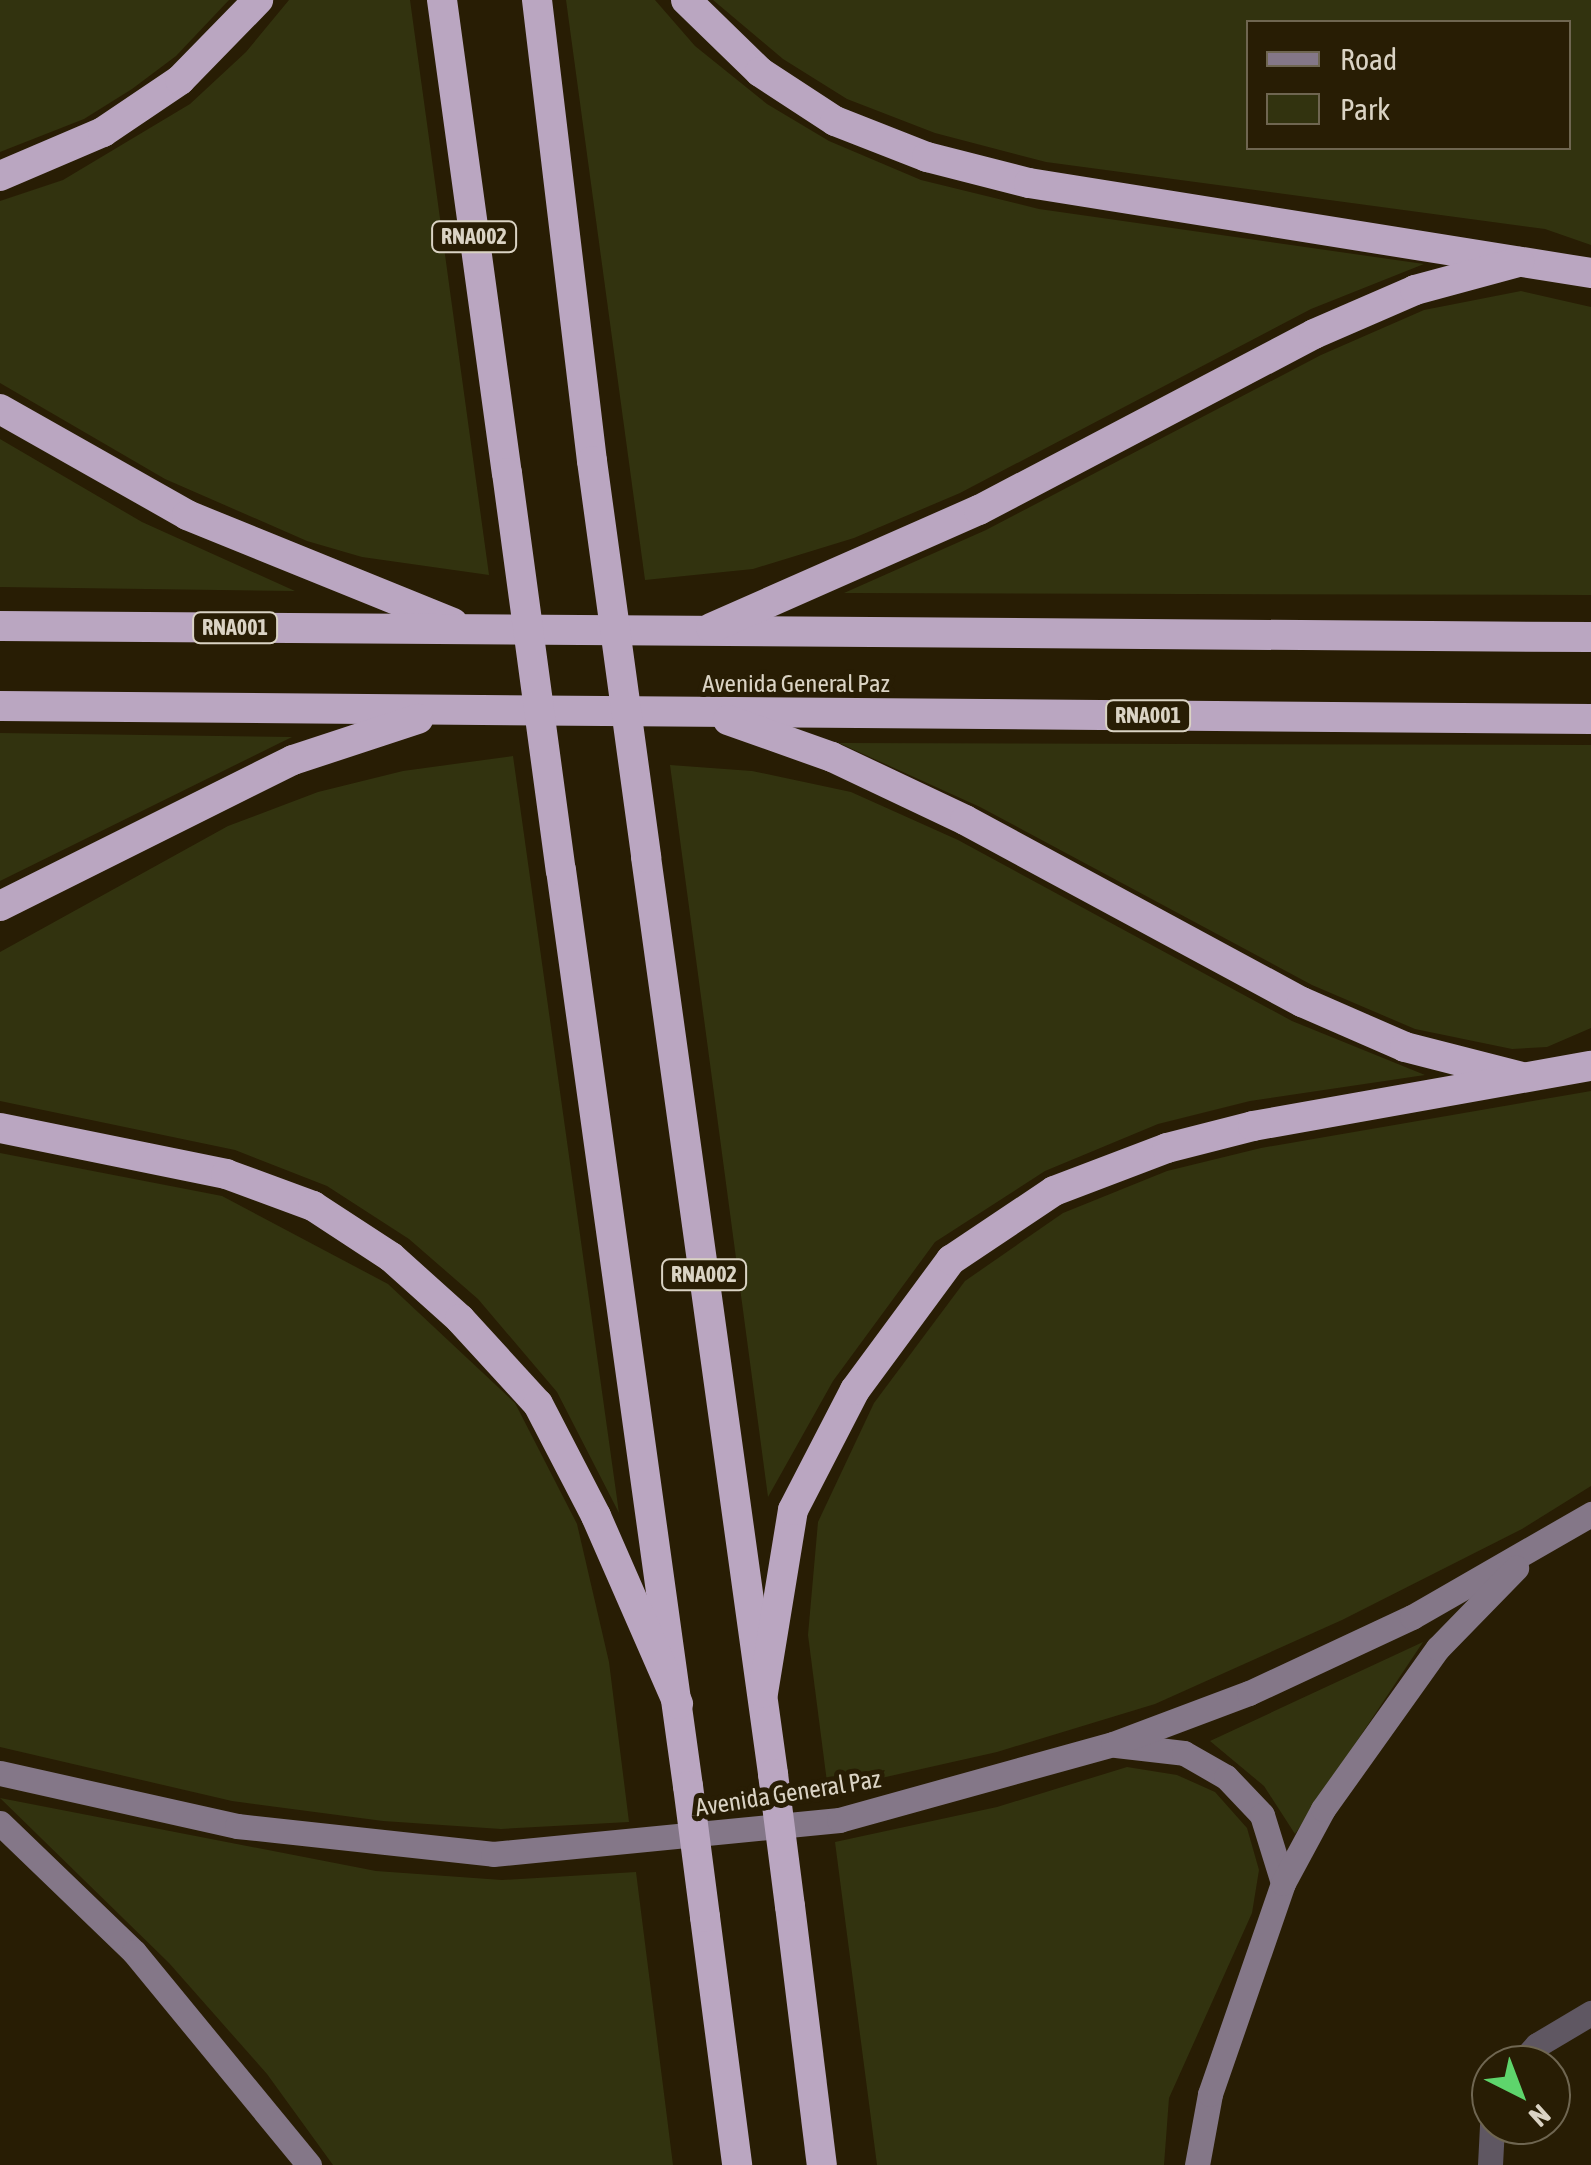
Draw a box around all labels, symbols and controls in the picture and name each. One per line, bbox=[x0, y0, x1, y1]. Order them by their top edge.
legend bbox=[1246, 20, 1571, 150]
text: Road bbox=[1340, 42, 1397, 76]
text: Park bbox=[1340, 92, 1390, 126]
road number: RNA002 bbox=[429, 220, 519, 254]
road number: RNA001 bbox=[190, 611, 280, 645]
street label: Avenida General Paz bbox=[702, 668, 890, 698]
road number: RNA001 bbox=[1103, 699, 1193, 733]
road number: RNA002 bbox=[659, 1258, 749, 1292]
street label: Avenida General Paz bbox=[693, 1764, 883, 1822]
north arrow bbox=[1471, 2045, 1571, 2145]
text: N bbox=[1523, 2098, 1557, 2133]

